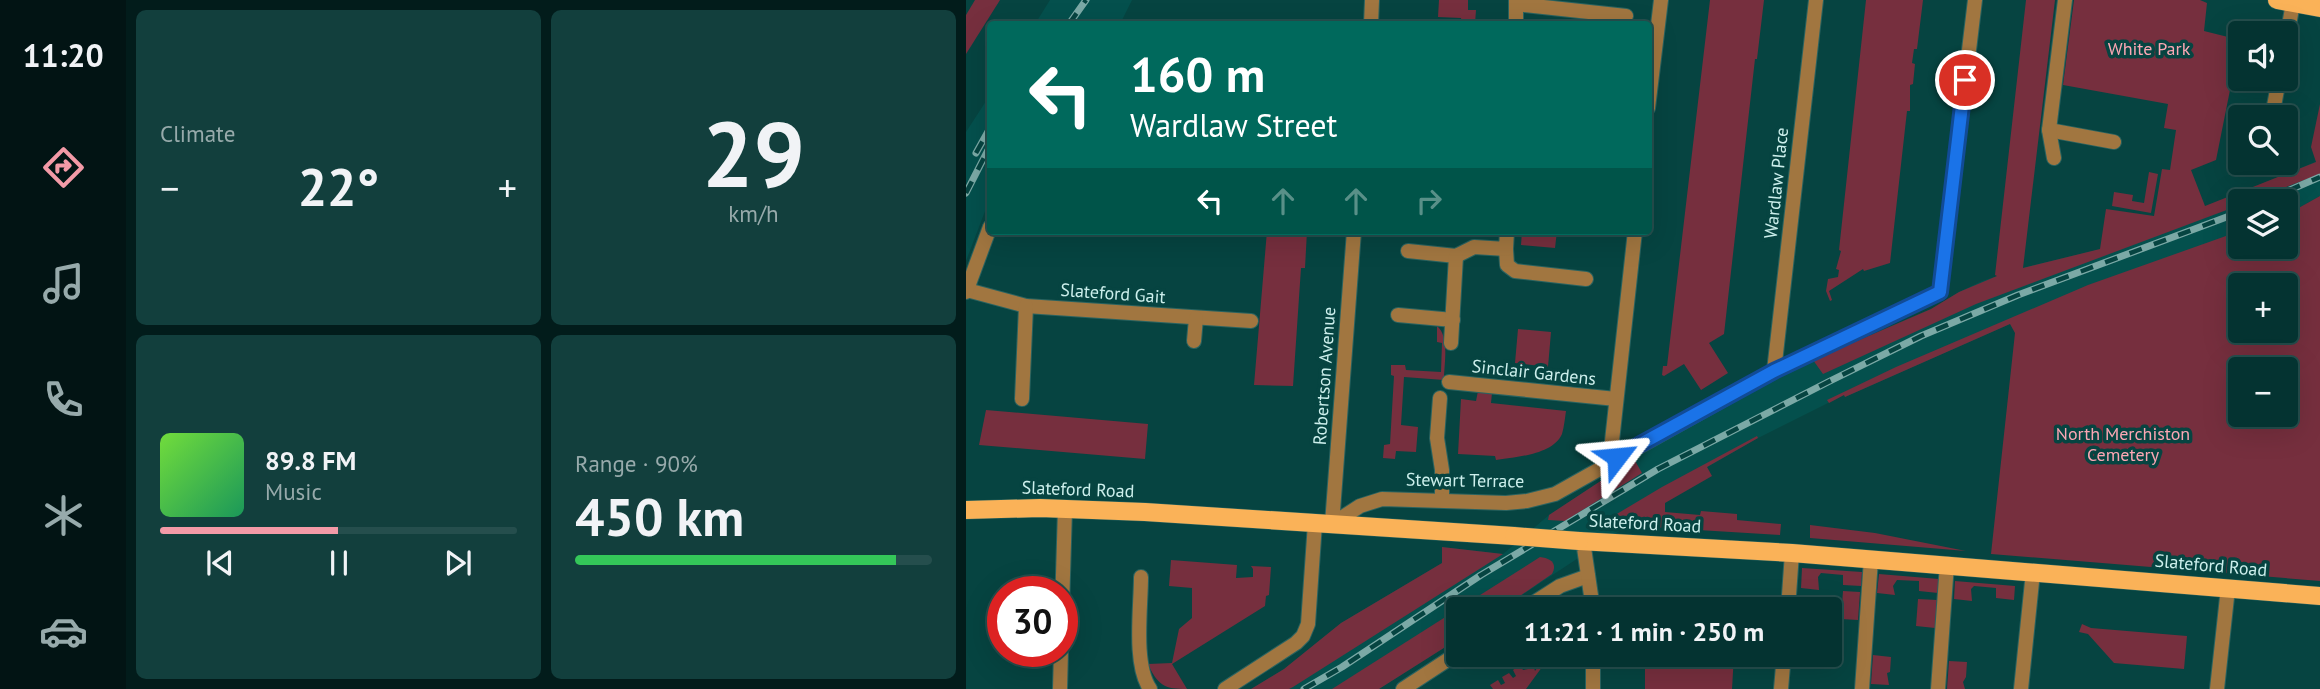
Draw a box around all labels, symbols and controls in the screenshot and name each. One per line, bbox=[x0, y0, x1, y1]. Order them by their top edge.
map controls bbox=[2228, 21, 2298, 427]
button: sound bbox=[2228, 21, 2298, 91]
text: 11:20 bbox=[22, 34, 104, 76]
park label: White Park bbox=[2108, 37, 2191, 60]
text: 160 m bbox=[1130, 42, 1265, 106]
icon: left bbox=[1015, 49, 1106, 140]
pin bbox=[1935, 50, 1995, 110]
icon: arrive bbox=[1946, 61, 1984, 99]
text: 29 bbox=[702, 94, 805, 212]
text: Wardlaw Street bbox=[1130, 104, 1337, 146]
button: search bbox=[2228, 105, 2298, 175]
text: Climate bbox=[160, 119, 235, 148]
street label: Wardlaw Place bbox=[1759, 126, 1793, 240]
icon: directions bbox=[39, 143, 88, 192]
text: 22° bbox=[298, 153, 379, 220]
text: − bbox=[160, 163, 179, 212]
text: + bbox=[498, 163, 517, 212]
icon: left bbox=[1191, 182, 1229, 220]
icon: ahead bbox=[1264, 182, 1302, 220]
icon: ahead bbox=[1337, 182, 1375, 220]
icon: right bbox=[1410, 182, 1448, 220]
button: layers bbox=[2228, 189, 2298, 259]
text: km/h bbox=[728, 199, 779, 228]
icon: music bbox=[39, 259, 88, 308]
button: + bbox=[2228, 273, 2298, 343]
street label: Slateford Gait bbox=[1060, 278, 1166, 308]
street label: Robertson Avenue bbox=[1308, 306, 1340, 446]
street label: Sinclair Gardens bbox=[1471, 354, 1597, 390]
button: − bbox=[2228, 357, 2298, 427]
icon: phone bbox=[39, 375, 88, 424]
position arrow bbox=[1580, 420, 1654, 494]
park label: North Merchiston Cemetery bbox=[2056, 422, 2190, 466]
text: 89.8 FM bbox=[265, 444, 356, 477]
text: Range · 90% bbox=[575, 449, 698, 478]
street label: Stewart Terrace bbox=[1406, 467, 1524, 493]
street label: Slateford Road bbox=[1021, 476, 1135, 502]
text: Music bbox=[265, 477, 322, 506]
text: 450 km bbox=[575, 483, 744, 550]
icon: climate bbox=[39, 491, 88, 540]
street label: Slateford Road bbox=[1588, 509, 1702, 537]
icon: previous bbox=[201, 544, 239, 582]
icon: pause bbox=[320, 544, 358, 582]
icon: next bbox=[439, 544, 477, 582]
street label: Slateford Road bbox=[2154, 549, 2268, 581]
speed limit sign: 30 bbox=[987, 576, 1078, 667]
icon: car bbox=[39, 607, 88, 656]
text: 11:21 · 1 min · 250 m bbox=[1524, 615, 1764, 648]

